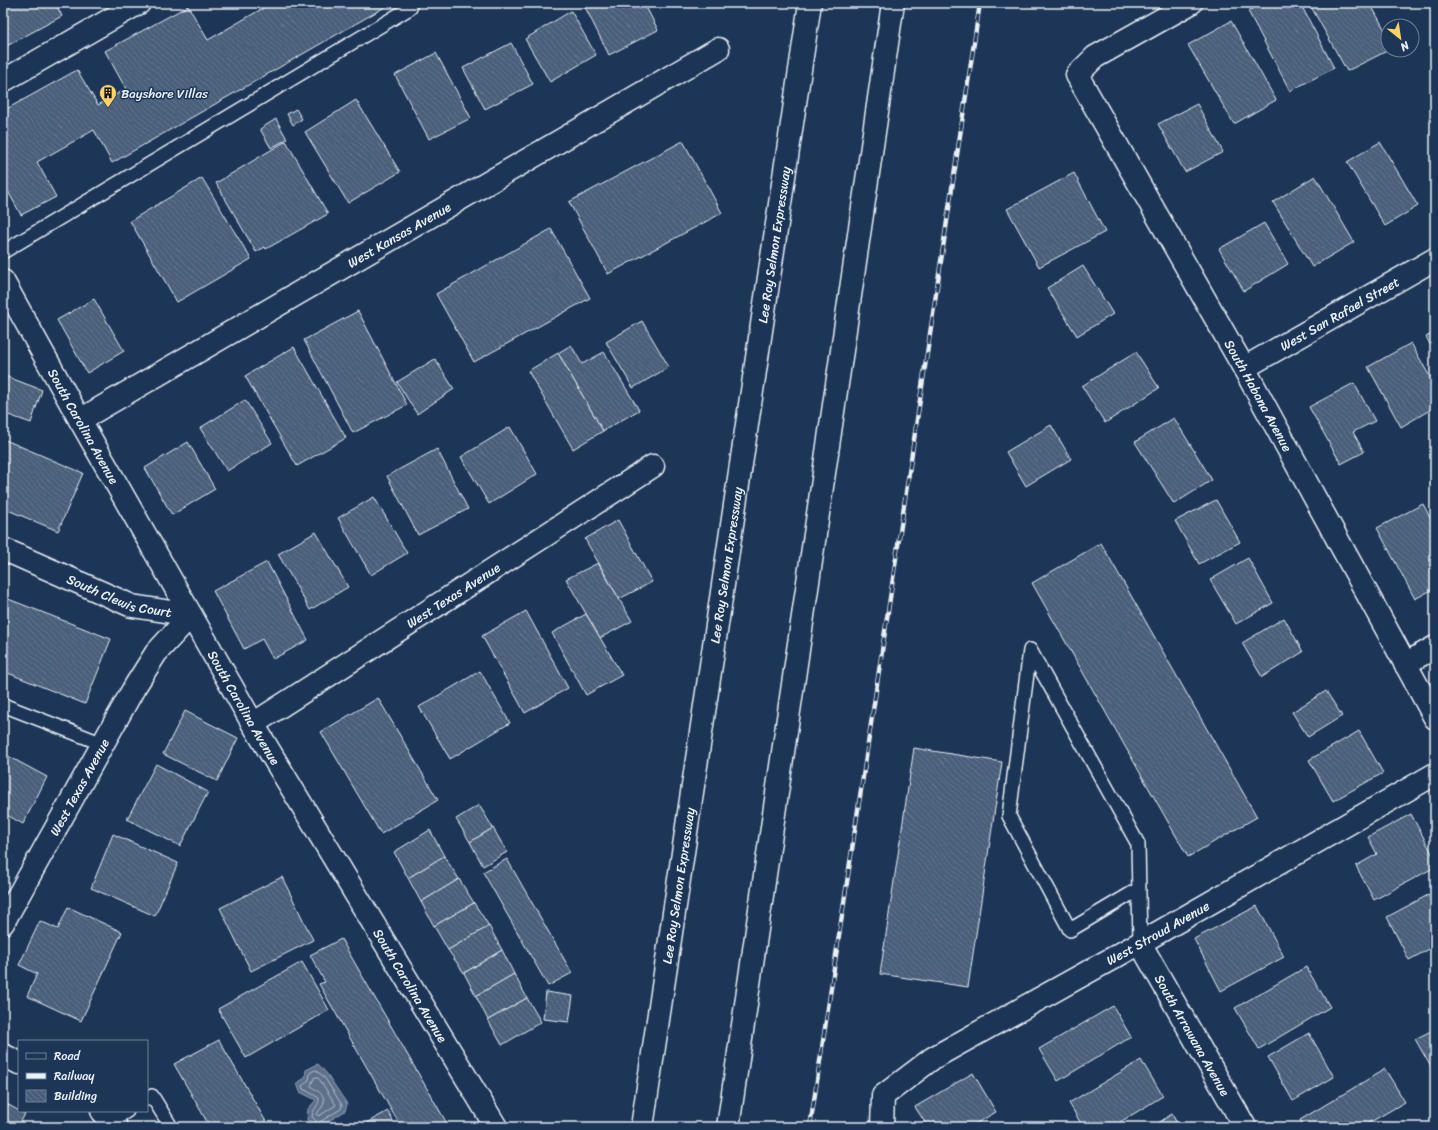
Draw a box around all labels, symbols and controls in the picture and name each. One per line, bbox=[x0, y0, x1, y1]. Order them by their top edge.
north arrow bbox=[1380, 18, 1420, 58]
text: N bbox=[1396, 36, 1414, 57]
place label: Bayshore Villas bbox=[121, 82, 209, 105]
building icon: Bayshore Villas bbox=[98, 83, 118, 108]
street label: Lee Roy Selmon Expressway bbox=[751, 165, 797, 325]
street label: West Kansas Avenue bbox=[343, 196, 455, 274]
street label: West San Rafael Street bbox=[1276, 270, 1404, 357]
street label: South Habana Avenue bbox=[1218, 335, 1299, 456]
street label: South Carolina Avenue bbox=[41, 364, 125, 489]
street label: Lee Roy Selmon Expressway bbox=[703, 485, 750, 645]
street label: West Texas Avenue bbox=[402, 556, 505, 634]
street label: South Clewis Court bbox=[63, 568, 174, 624]
street label: South Carolina Avenue bbox=[201, 646, 286, 770]
street label: West Texas Avenue bbox=[43, 734, 116, 840]
street label: Lee Roy Selmon Expressway bbox=[656, 806, 702, 966]
street label: West Stroud Avenue bbox=[1102, 894, 1214, 972]
street label: South Carolina Avenue bbox=[367, 924, 454, 1047]
street label: South Arrawana Avenue bbox=[1148, 970, 1236, 1101]
legend bbox=[18, 1040, 148, 1112]
text: Road bbox=[54, 1045, 81, 1067]
text: Railway bbox=[54, 1065, 95, 1087]
text: Building bbox=[54, 1085, 97, 1107]

